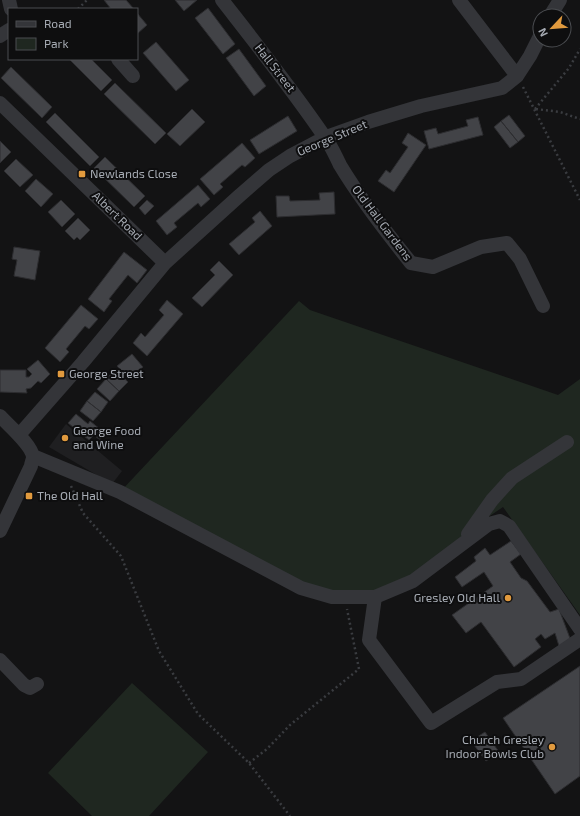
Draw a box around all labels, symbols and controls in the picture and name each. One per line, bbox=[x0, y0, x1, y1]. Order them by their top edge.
legend bbox=[8, 8, 138, 60]
north arrow bbox=[532, 8, 572, 48]
text: Road bbox=[44, 16, 72, 30]
text: N bbox=[535, 26, 550, 39]
text: Park bbox=[44, 36, 69, 50]
street label: Hall Street bbox=[253, 40, 299, 95]
street label: George Street bbox=[294, 116, 369, 158]
place label: Newlands Close bbox=[90, 166, 177, 180]
marker: Newlands Close bbox=[77, 169, 87, 179]
street label: Old Hall Gardens bbox=[350, 182, 416, 263]
street label: Albert Road bbox=[90, 188, 146, 243]
place label: George Street bbox=[69, 366, 144, 380]
marker: George Street bbox=[56, 369, 66, 379]
place label: George Food and Wine bbox=[73, 423, 141, 451]
marker: George Food and Wine bbox=[60, 433, 70, 443]
place label: The Old Hall bbox=[37, 488, 103, 502]
marker: The Old Hall bbox=[24, 491, 34, 501]
place label: Gresley Old Hall bbox=[414, 590, 500, 604]
marker: Gresley Old Hall bbox=[503, 593, 513, 603]
place label: Church Gresley Indoor Bowls Club bbox=[446, 732, 545, 760]
marker: Church Gresley Indoor Bowls Club bbox=[547, 742, 557, 752]

